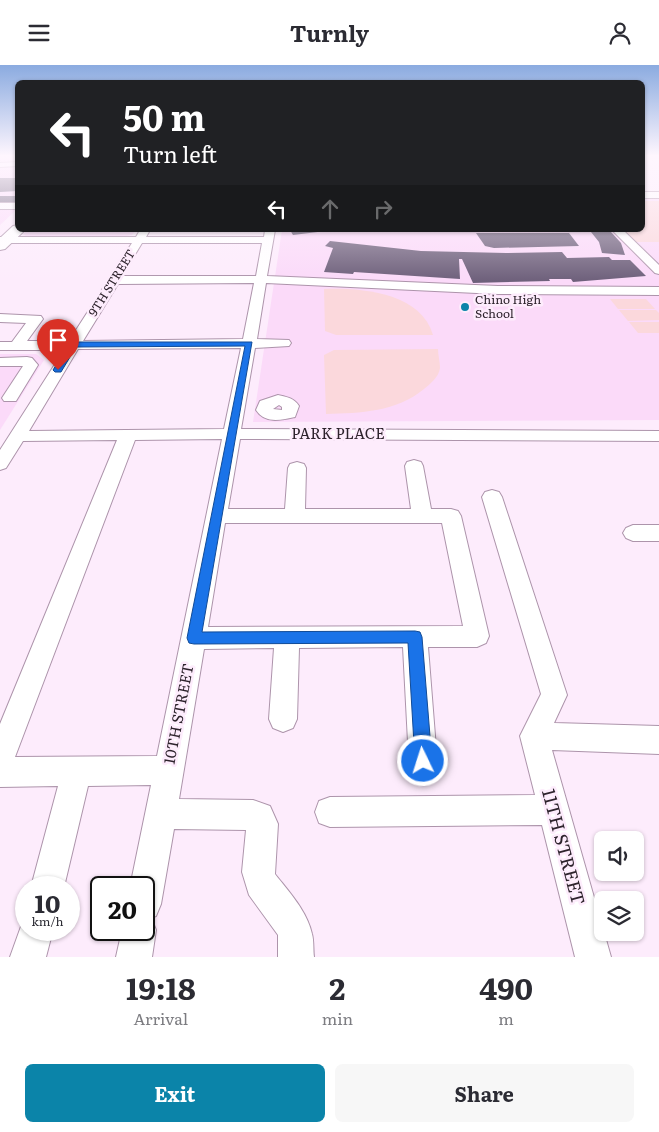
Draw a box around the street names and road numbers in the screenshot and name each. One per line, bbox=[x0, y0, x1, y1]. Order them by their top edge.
street label: 9TH STREET bbox=[83, 245, 139, 319]
street label: PARK PLACE bbox=[291, 421, 385, 444]
street label: 10TH STREET bbox=[157, 662, 199, 766]
street label: 11TH STREET bbox=[536, 786, 593, 908]

